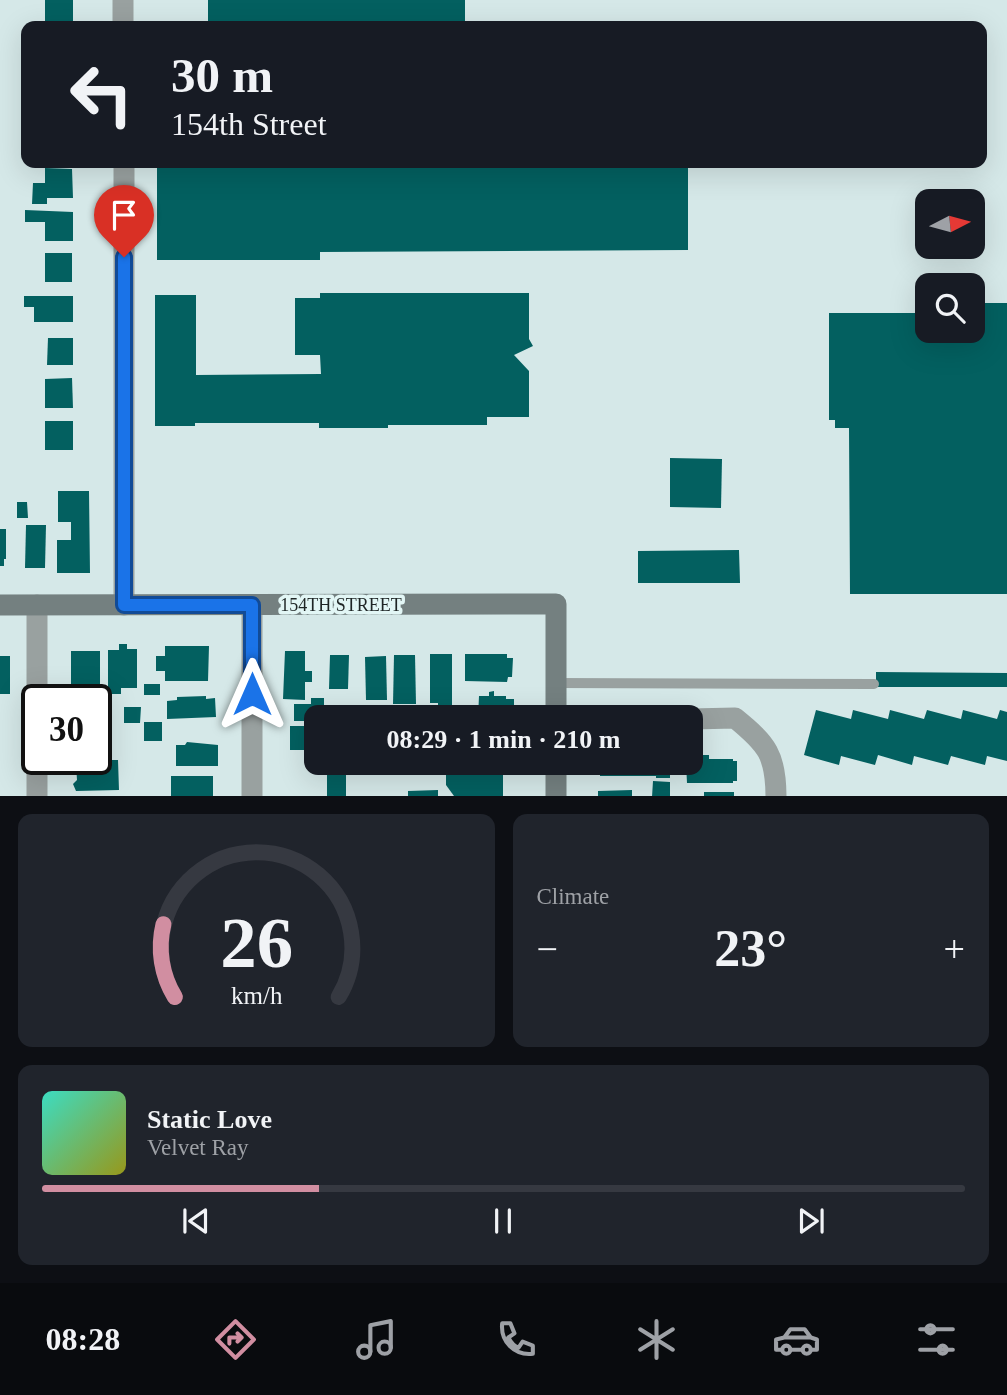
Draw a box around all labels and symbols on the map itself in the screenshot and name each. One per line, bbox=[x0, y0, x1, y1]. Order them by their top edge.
pin bbox=[94, 185, 154, 257]
north arrow bbox=[915, 189, 985, 259]
street label: 154TH STREET bbox=[280, 595, 402, 615]
position arrow bbox=[215, 657, 289, 731]
speed limit sign: 30 bbox=[21, 684, 112, 775]

